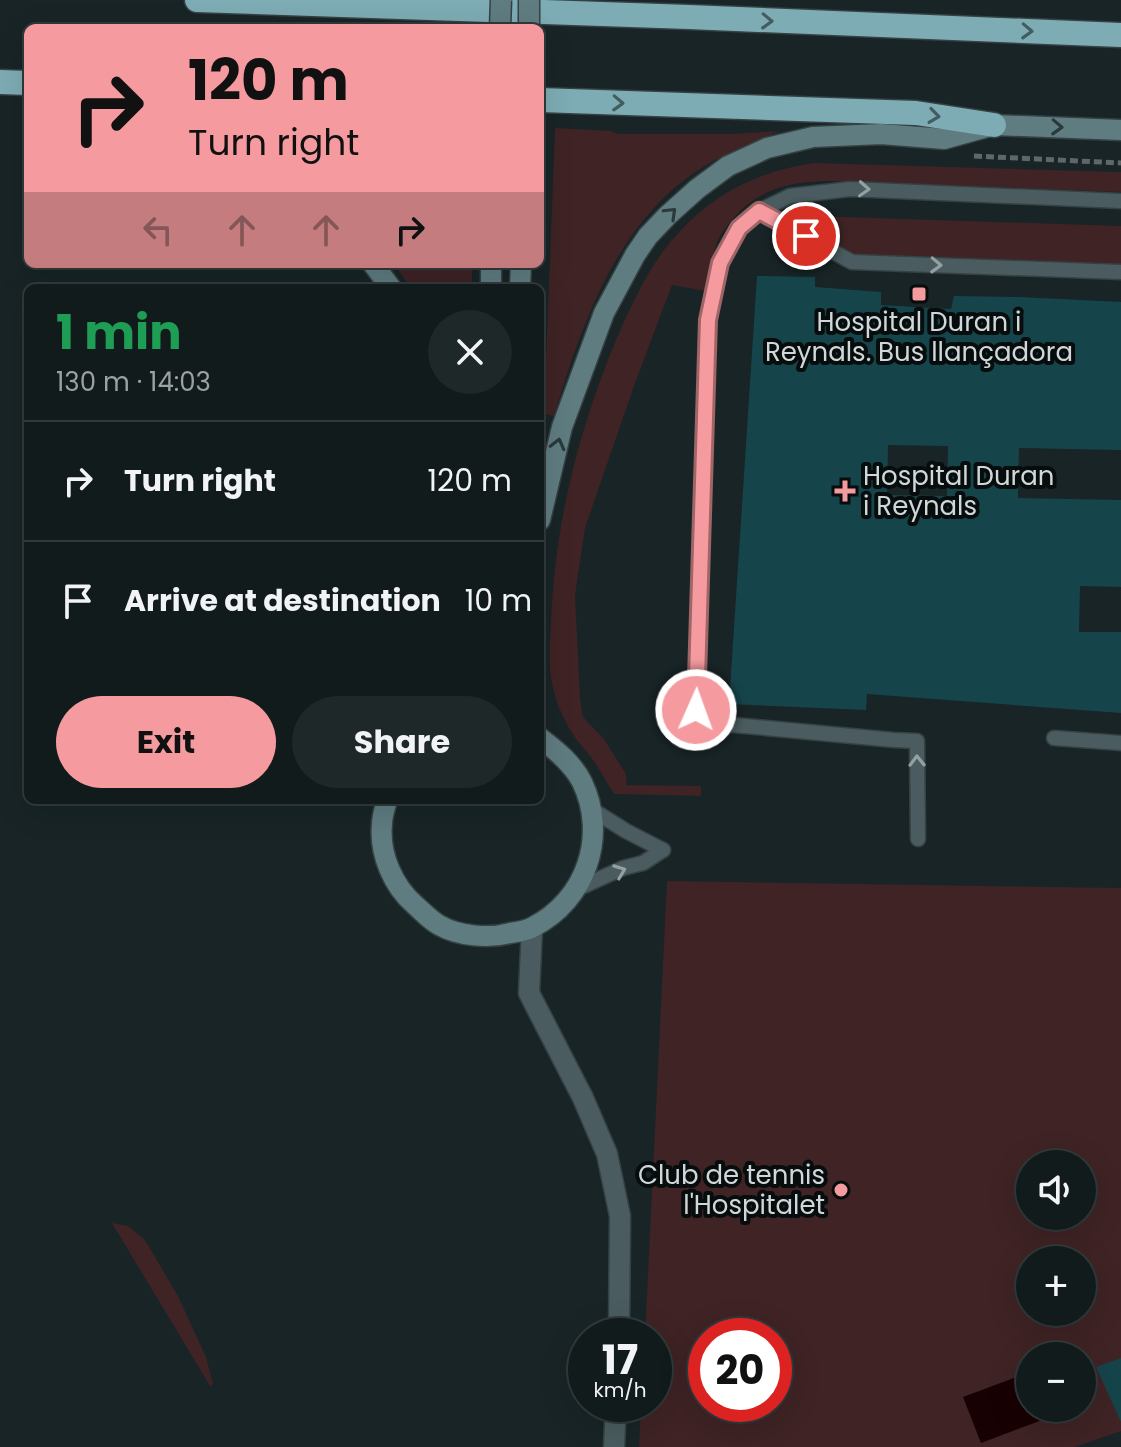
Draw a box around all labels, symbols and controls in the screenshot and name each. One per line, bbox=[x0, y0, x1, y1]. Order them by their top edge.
one-way arrow bbox=[761, 12, 774, 29]
one-way arrow bbox=[1021, 23, 1034, 40]
text: 120 m bbox=[188, 41, 349, 120]
icon: right bbox=[56, 56, 160, 160]
one-way arrow bbox=[612, 95, 625, 112]
one-way arrow bbox=[927, 107, 940, 124]
text: Turn right bbox=[188, 117, 359, 168]
one-way arrow bbox=[1051, 119, 1064, 136]
one-way arrow bbox=[858, 181, 871, 198]
pin bbox=[772, 202, 840, 270]
icon: left bbox=[136, 208, 180, 252]
icon: ahead bbox=[220, 208, 264, 252]
icon: ahead bbox=[304, 208, 348, 252]
icon: right bbox=[388, 208, 432, 252]
one-way arrow bbox=[661, 209, 676, 223]
icon: arrive bbox=[784, 214, 828, 258]
one-way arrow bbox=[930, 256, 943, 273]
marker: Hospital Duran i Reynals. Bus llançadora bbox=[910, 285, 928, 303]
text: 1 min bbox=[56, 299, 182, 366]
place label: Hospital Duran i Reynals. Bus llançadora bbox=[765, 304, 1073, 370]
button: close bbox=[428, 310, 512, 394]
text: 130 m · 14:03 bbox=[56, 364, 211, 400]
one-way arrow bbox=[548, 438, 565, 452]
place label: Hospital Duran i Reynals bbox=[863, 458, 1055, 524]
icon: right bbox=[56, 459, 100, 503]
text: Turn right bbox=[124, 459, 276, 502]
text: 120 m bbox=[427, 459, 512, 502]
marker: Hospital Duran i Reynals bbox=[834, 480, 856, 502]
icon: arrive bbox=[56, 579, 100, 623]
text: Arrive at destination bbox=[124, 579, 441, 622]
text: 10 m bbox=[465, 579, 532, 622]
position arrow bbox=[654, 668, 738, 752]
button: Exit bbox=[56, 696, 276, 788]
button: Share bbox=[292, 696, 512, 788]
one-way arrow bbox=[908, 754, 926, 767]
one-way arrow bbox=[612, 864, 626, 881]
map controls bbox=[1016, 1150, 1096, 1422]
button: sound bbox=[1016, 1150, 1096, 1230]
place label: Club de tennis l'Hospitalet bbox=[638, 1157, 825, 1223]
marker: Club de tennis l'Hospitalet bbox=[832, 1181, 850, 1199]
button: + bbox=[1016, 1246, 1096, 1326]
speed limit sign: 20 bbox=[688, 1318, 792, 1422]
text: 17 bbox=[602, 1332, 638, 1388]
button: − bbox=[1016, 1342, 1096, 1422]
text: km/h bbox=[593, 1376, 647, 1404]

